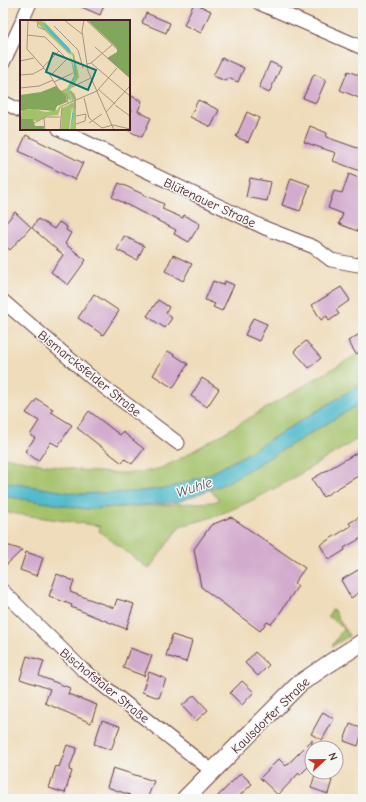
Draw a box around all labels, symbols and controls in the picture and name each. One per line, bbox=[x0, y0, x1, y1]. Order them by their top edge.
inset map bbox=[20, 20, 130, 130]
street label: Blütenauer Straße bbox=[161, 175, 259, 231]
street label: Bismarcksfelder Straße bbox=[35, 327, 145, 420]
water label: Wuhle bbox=[174, 474, 214, 501]
street label: Bischofstaler Straße bbox=[57, 645, 153, 726]
street label: Kaulsdorfer Straße bbox=[228, 674, 313, 757]
north arrow bbox=[304, 740, 344, 780]
text: N bbox=[325, 751, 340, 762]

